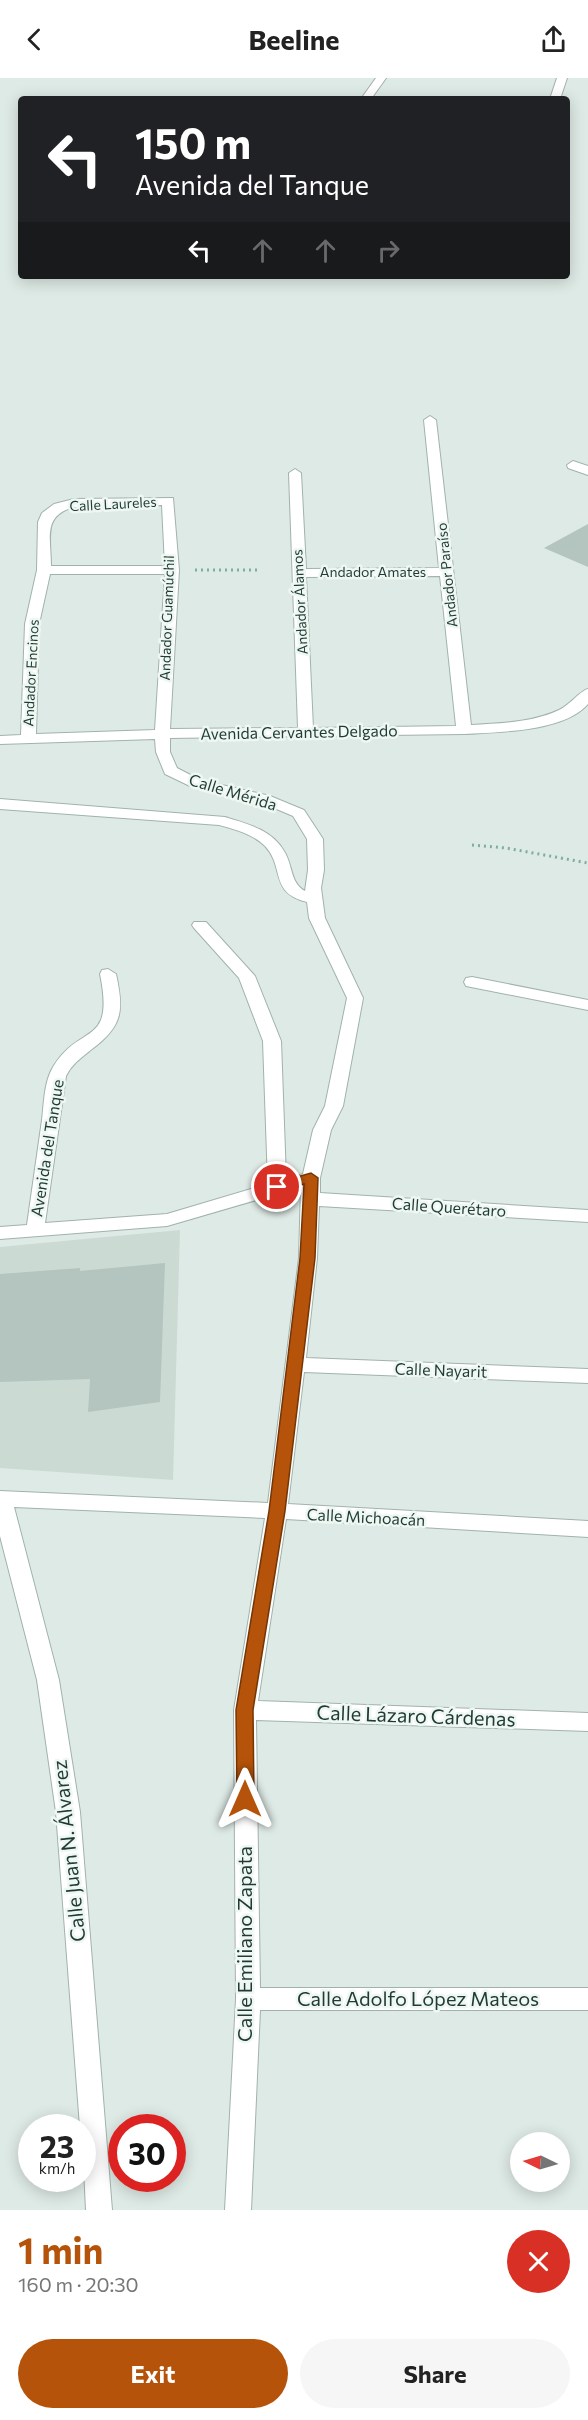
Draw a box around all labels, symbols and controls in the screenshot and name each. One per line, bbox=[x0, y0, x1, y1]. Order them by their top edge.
icon: back bbox=[18, 23, 51, 56]
text: Beeline bbox=[248, 23, 340, 56]
icon: share bbox=[537, 23, 570, 56]
text: 150 m bbox=[135, 116, 251, 168]
icon: left bbox=[36, 120, 114, 198]
text: Avenida del Tanque bbox=[135, 168, 369, 201]
icon: left bbox=[183, 234, 216, 267]
icon: ahead bbox=[246, 234, 279, 267]
icon: ahead bbox=[309, 234, 342, 267]
icon: right bbox=[372, 234, 405, 267]
street label: Calle Laureles bbox=[69, 493, 157, 514]
street label: Andador Paraíso bbox=[433, 522, 460, 628]
street label: Andador Álamos bbox=[288, 549, 311, 655]
street label: Andador Guamúchil bbox=[156, 555, 177, 681]
street label: Andador Amates bbox=[320, 563, 426, 580]
street label: Andador Encinos bbox=[19, 619, 42, 727]
street label: Avenida Cervantes Delgado bbox=[200, 720, 398, 743]
street label: Calle Mérida bbox=[187, 769, 279, 814]
street label: Avenida del Tanque bbox=[26, 1078, 67, 1218]
pin bbox=[251, 1161, 302, 1212]
icon: arrive bbox=[260, 1170, 293, 1203]
street label: Calle Querétaro bbox=[391, 1193, 507, 1220]
street label: Calle Nayarit bbox=[394, 1358, 488, 1381]
street label: Calle Michoacán bbox=[306, 1504, 426, 1529]
street label: Calle Lázaro Cárdenas bbox=[316, 1700, 516, 1730]
street label: Calle Juan N. Álvarez bbox=[47, 1759, 89, 1943]
position arrow bbox=[213, 1767, 277, 1831]
street label: Calle Emiliano Zapata bbox=[232, 1846, 256, 2042]
street label: Calle Adolfo López Mateos bbox=[297, 1986, 539, 2010]
speed limit sign: 30 bbox=[108, 2114, 186, 2192]
text: 23 bbox=[40, 2127, 74, 2164]
north arrow bbox=[510, 2132, 570, 2192]
map controls bbox=[510, 2132, 570, 2192]
text: km/h bbox=[39, 2159, 75, 2177]
text: 1 min bbox=[18, 2227, 103, 2271]
button: close bbox=[507, 2230, 570, 2293]
text: 160 m · 20:30 bbox=[18, 2272, 139, 2296]
button: Exit bbox=[18, 2339, 288, 2408]
button: Share bbox=[300, 2339, 570, 2408]

